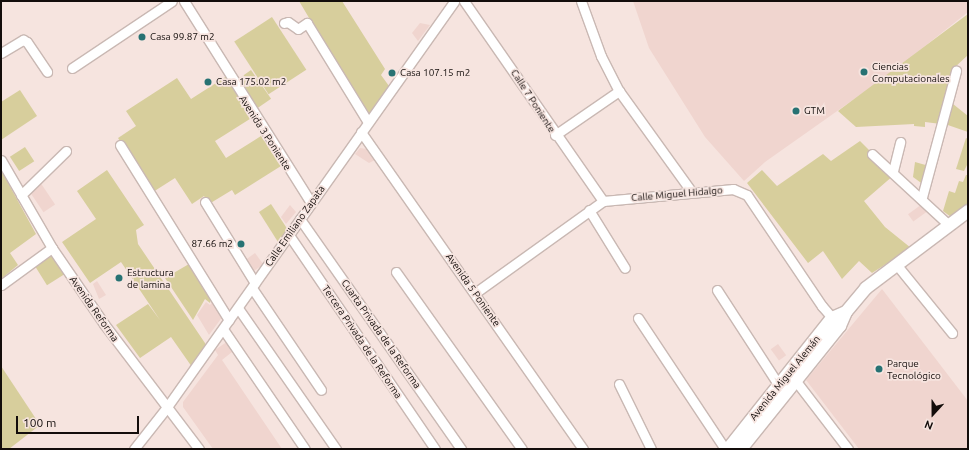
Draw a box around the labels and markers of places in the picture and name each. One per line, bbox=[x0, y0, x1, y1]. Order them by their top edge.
place label: Casa 99.87 m2 bbox=[150, 31, 215, 43]
marker: Casa 99.87 m2 bbox=[137, 32, 147, 42]
place label: Ciencias Computacionales bbox=[872, 60, 949, 84]
place label: Casa 107.15 m2 bbox=[400, 67, 470, 79]
marker: Ciencias Computacionales bbox=[859, 67, 869, 77]
marker: Casa 107.15 m2 bbox=[387, 68, 397, 78]
place label: Casa 175.02 m2 bbox=[216, 76, 286, 88]
marker: Casa 175.02 m2 bbox=[203, 77, 213, 87]
place label: GTM bbox=[804, 105, 825, 117]
marker: GTM bbox=[791, 106, 801, 116]
place label: 87.66 m2 bbox=[191, 238, 233, 250]
marker: 87.66 m2 bbox=[236, 239, 246, 249]
place label: Estructura de lamina bbox=[127, 266, 174, 290]
marker: Estructura de lamina bbox=[114, 273, 124, 283]
place label: Parque Tecnológico bbox=[887, 357, 941, 380]
marker: Parque Tecnológico bbox=[874, 364, 884, 374]

